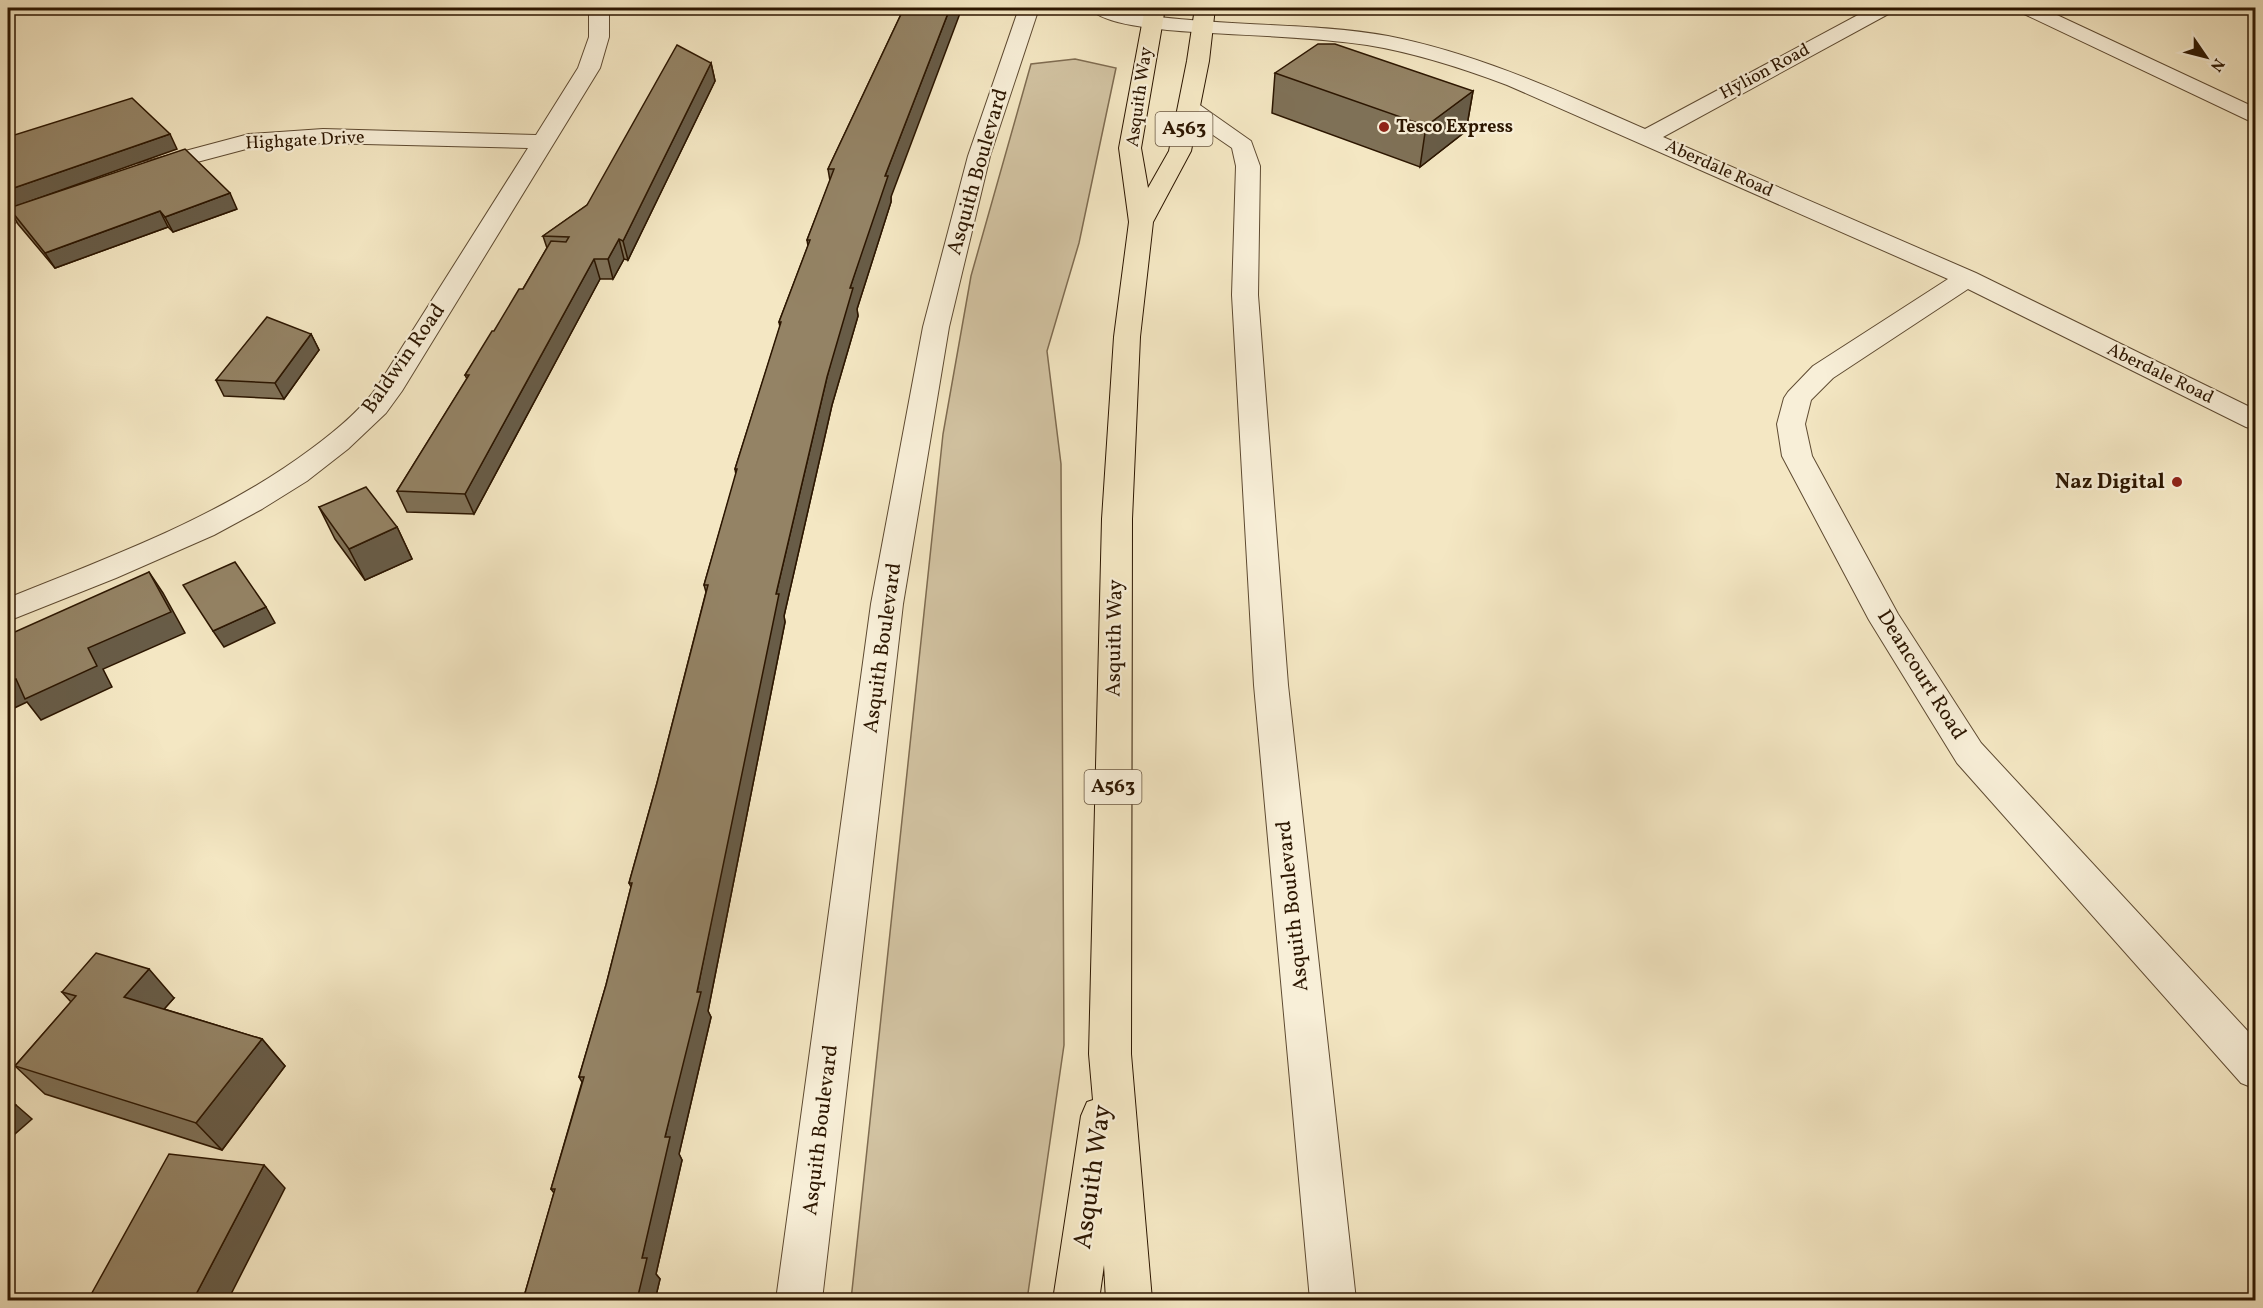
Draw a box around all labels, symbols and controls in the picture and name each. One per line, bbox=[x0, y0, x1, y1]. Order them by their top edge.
north arrow bbox=[2176, 27, 2236, 87]
street label: Hylion Road bbox=[1716, 38, 1814, 106]
street label: Asquith Way bbox=[1121, 45, 1159, 149]
text: N bbox=[2204, 53, 2229, 76]
street label: Asquith Boulevard bbox=[940, 85, 1016, 259]
road number: A563 bbox=[1156, 112, 1212, 146]
place label: Tesco Express bbox=[1396, 115, 1513, 140]
marker: Tesco Express bbox=[1377, 120, 1391, 134]
street label: Highgate Drive bbox=[245, 125, 365, 157]
street label: Aberdale Road bbox=[1661, 134, 1777, 204]
street label: Baldwin Road bbox=[355, 298, 453, 420]
street label: Aberdale Road bbox=[2102, 337, 2218, 411]
place label: Naz Digital bbox=[2055, 468, 2165, 497]
marker: Naz Digital bbox=[2170, 475, 2184, 489]
street label: Asquith Boulevard bbox=[857, 561, 909, 735]
street label: Asquith Way bbox=[1099, 578, 1131, 697]
street label: Deancourt Road bbox=[1869, 604, 1973, 746]
road number: A563 bbox=[1084, 770, 1142, 804]
street label: Asquith Boulevard bbox=[1270, 819, 1316, 993]
street label: Asquith Boulevard bbox=[796, 1043, 846, 1217]
street label: Asquith Way bbox=[1065, 1102, 1121, 1252]

